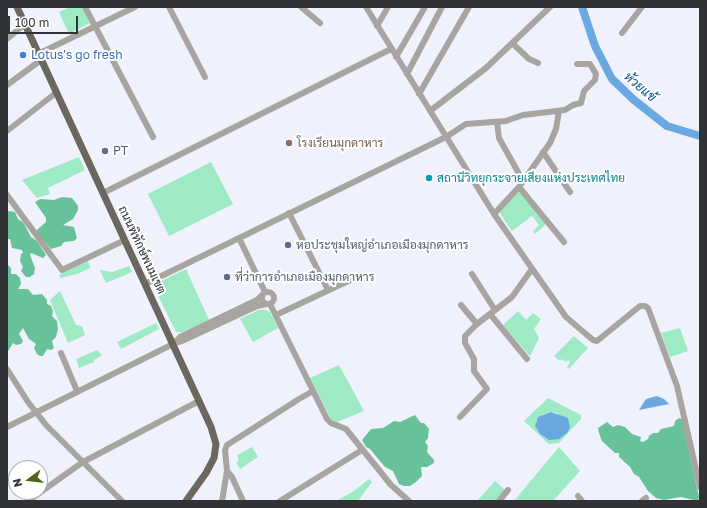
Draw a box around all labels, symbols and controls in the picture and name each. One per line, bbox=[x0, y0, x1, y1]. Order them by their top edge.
scale bar bbox=[10, 8, 80, 34]
text: 100 m bbox=[15, 15, 49, 30]
place label: Lotus's go fresh bbox=[31, 48, 123, 62]
marker: Lotus's go fresh bbox=[18, 50, 28, 60]
water label: ห้วยแข้ bbox=[621, 69, 659, 105]
place label: โรงเรียนมุกดาหาร bbox=[297, 136, 383, 150]
marker: โรงเรียนมุกดาหาร bbox=[284, 138, 294, 148]
place label: PT bbox=[113, 144, 128, 158]
marker: PT bbox=[100, 146, 110, 156]
place label: สถานีวิทยุกระจายเสียงแห่งประเทศไทย bbox=[437, 171, 625, 185]
marker: สถานีวิทยุกระจายเสียงแห่งประเทศไทย bbox=[424, 173, 434, 183]
street label: ถนนพิทักษ์พนมเขต bbox=[115, 204, 169, 296]
place label: หอประชุมใหญ่อำเภอเมืองมุกดาหาร bbox=[296, 238, 469, 252]
marker: หอประชุมใหญ่อำเภอเมืองมุกดาหาร bbox=[283, 240, 293, 250]
place label: ที่ว่าการอำเภอเมืองมุกดาหาร bbox=[235, 270, 374, 284]
marker: ที่ว่าการอำเภอเมืองมุกดาหาร bbox=[222, 272, 232, 282]
north arrow bbox=[8, 460, 48, 500]
text: N bbox=[10, 477, 24, 489]

